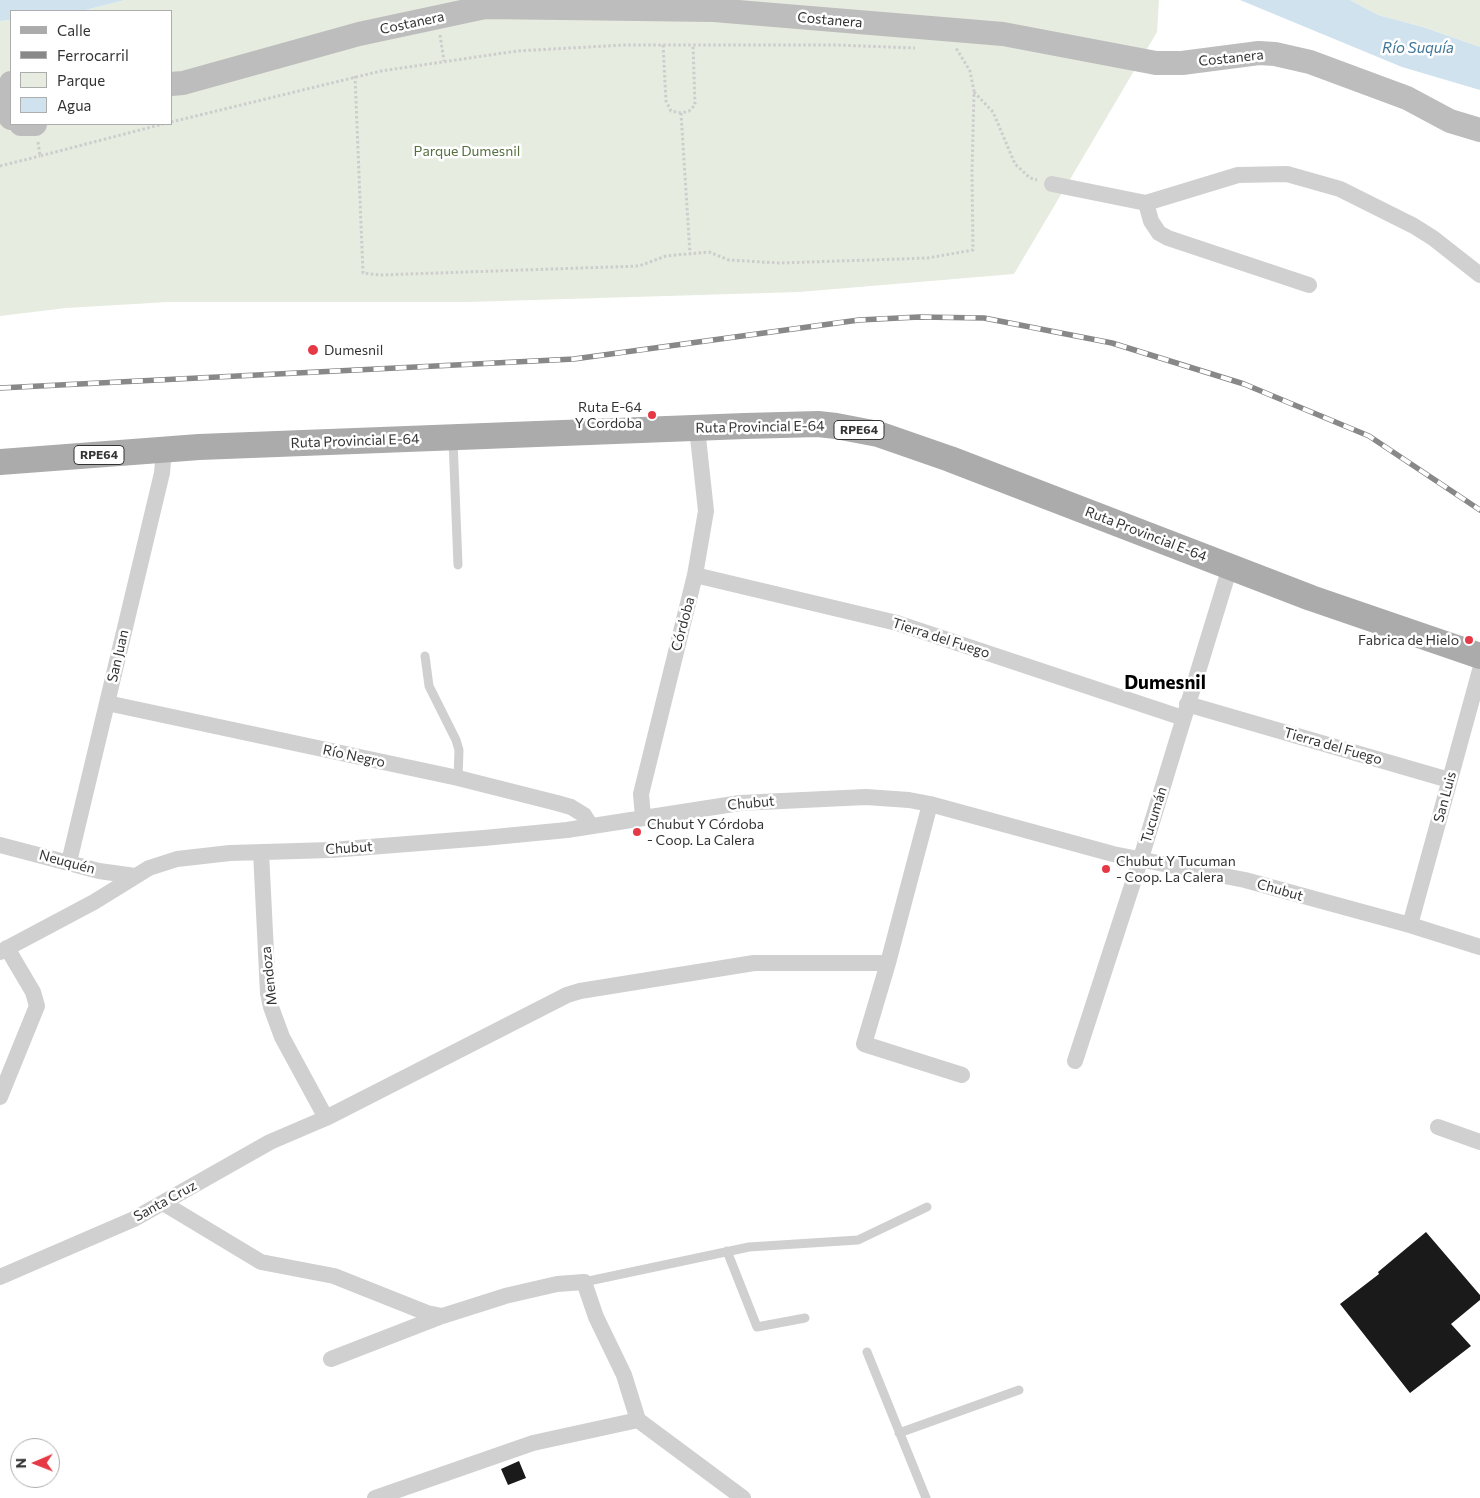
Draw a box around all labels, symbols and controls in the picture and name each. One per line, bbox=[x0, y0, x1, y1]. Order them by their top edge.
street label: Costanera bbox=[378, 8, 446, 38]
street label: Costanera bbox=[797, 9, 863, 31]
legend bbox=[10, 10, 172, 125]
text: Calle bbox=[57, 21, 91, 39]
water label: Río Suquía bbox=[1382, 39, 1454, 57]
text: Ferrocarril bbox=[57, 46, 129, 64]
street label: Costanera bbox=[1198, 46, 1264, 70]
text: Parque bbox=[57, 71, 105, 89]
text: Agua bbox=[57, 96, 91, 114]
park label: Parque Dumesnil bbox=[414, 143, 520, 159]
place label: Dumesnil bbox=[324, 342, 383, 358]
marker: Dumesnil bbox=[306, 343, 320, 357]
place label: Ruta E-64 Y Cordoba bbox=[575, 399, 642, 432]
marker: Ruta E-64 Y Cordoba bbox=[646, 409, 658, 421]
street label: Ruta Provincial E-64 bbox=[695, 417, 825, 437]
road number: RPE64 bbox=[834, 420, 884, 440]
street label: Ruta Provincial E-64 bbox=[290, 430, 420, 452]
road number: RPE64 bbox=[74, 446, 124, 464]
street label: Ruta Provincial E-64 bbox=[1083, 503, 1209, 565]
street label: Córdoba bbox=[668, 595, 698, 653]
street label: Tierra del Fuego bbox=[890, 614, 992, 662]
street label: San Juan bbox=[104, 628, 132, 684]
place label: Fabrica de Hielo bbox=[1358, 632, 1459, 648]
marker: Fabrica de Hielo bbox=[1463, 634, 1475, 646]
district label: Dumesnil bbox=[1124, 672, 1206, 694]
street label: Tierra del Fuego bbox=[1282, 724, 1384, 768]
street label: Río Negro bbox=[321, 741, 387, 771]
street label: San Luis bbox=[1430, 770, 1460, 824]
street label: Tucumán bbox=[1138, 785, 1170, 845]
street label: Chubut bbox=[727, 793, 775, 813]
place label: Chubut Y Córdoba - Coop. La Calera bbox=[647, 816, 764, 849]
marker: Chubut Y Córdoba - Coop. La Calera bbox=[631, 826, 643, 838]
street label: Chubut bbox=[325, 838, 373, 858]
street label: Neuquén bbox=[37, 846, 97, 878]
place label: Chubut Y Tucuman - Coop. La Calera bbox=[1116, 853, 1236, 886]
marker: Chubut Y Tucuman - Coop. La Calera bbox=[1100, 863, 1112, 875]
street label: Chubut bbox=[1255, 875, 1305, 905]
street label: Mendoza bbox=[258, 946, 280, 1006]
street label: Santa Cruz bbox=[131, 1177, 199, 1225]
north arrow bbox=[10, 1438, 60, 1488]
text: N bbox=[12, 1458, 29, 1469]

